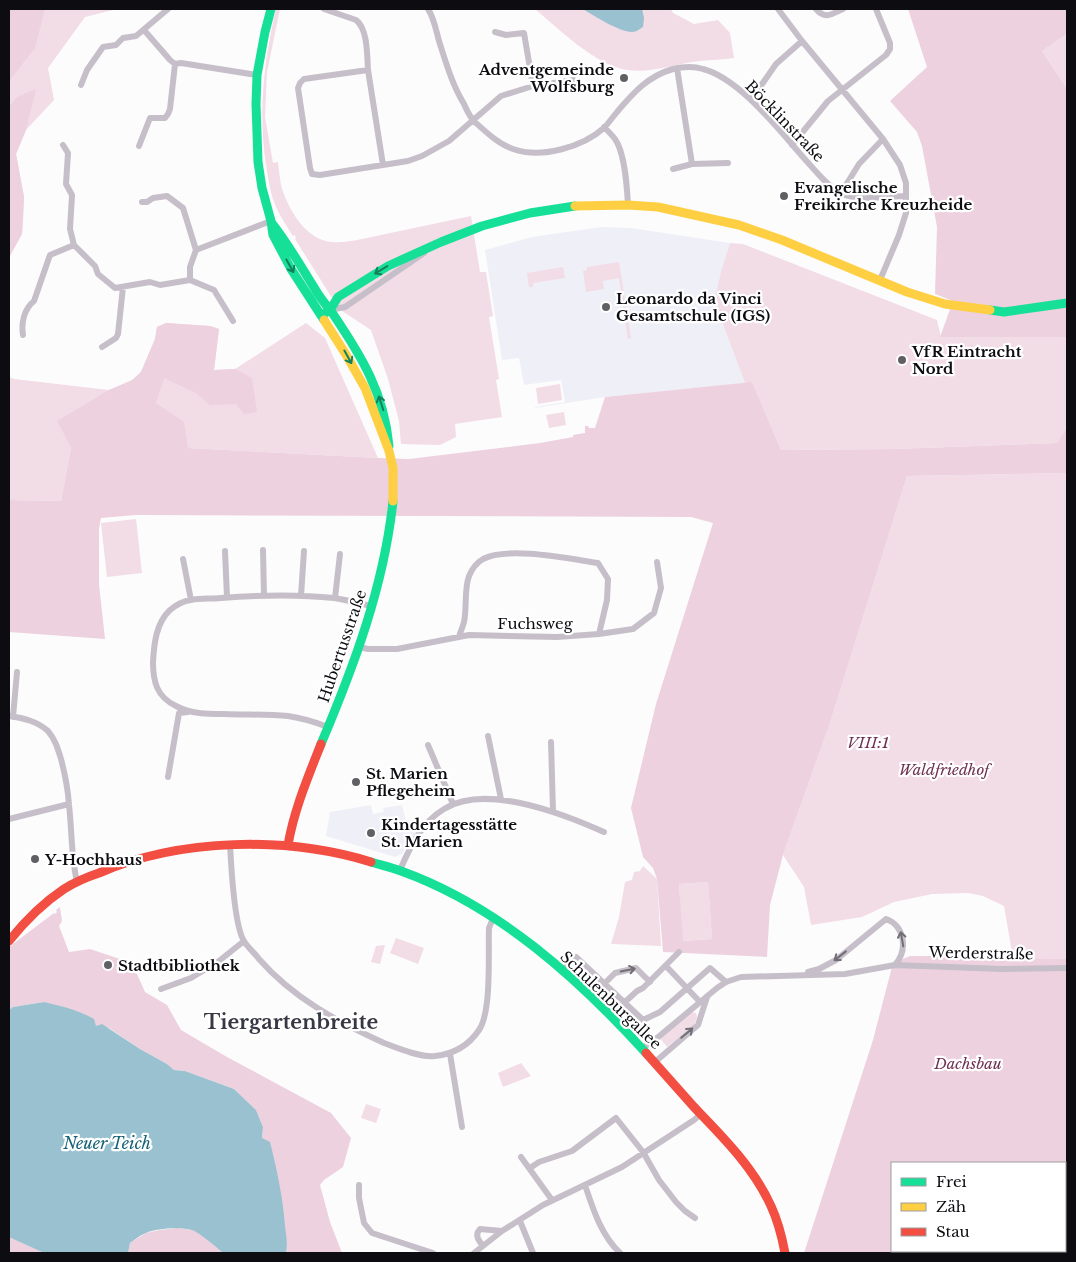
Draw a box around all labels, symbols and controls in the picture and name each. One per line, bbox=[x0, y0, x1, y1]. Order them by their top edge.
place label: Adventgemeinde Wolfsburg bbox=[478, 60, 615, 96]
marker: Adventgemeinde Wolfsburg bbox=[618, 72, 630, 84]
street label: Böcklinstraße bbox=[741, 76, 829, 166]
place label: Evangelische Freikirche Kreuzheide bbox=[794, 178, 973, 214]
marker: Evangelische Freikirche Kreuzheide bbox=[778, 190, 790, 202]
one-way arrow bbox=[285, 258, 295, 273]
one-way arrow bbox=[375, 266, 389, 276]
place label: Leonardo da Vinci Gesamtschule (IGS) bbox=[616, 289, 770, 325]
marker: Leonardo da Vinci Gesamtschule (IGS) bbox=[600, 301, 612, 313]
place label: VfR Eintracht Nord bbox=[911, 342, 1022, 378]
one-way arrow bbox=[343, 349, 353, 363]
marker: VfR Eintracht Nord bbox=[896, 354, 908, 366]
one-way arrow bbox=[376, 396, 385, 411]
street label: Hubertusstraße bbox=[314, 587, 370, 705]
street label: Fuchsweg bbox=[497, 614, 574, 633]
park label: VIII:1 bbox=[847, 733, 889, 752]
park label: Waldfriedhof bbox=[899, 760, 993, 779]
place label: St. Marien Pflegeheim bbox=[366, 764, 456, 800]
marker: St. Marien Pflegeheim bbox=[350, 776, 362, 788]
place label: Kindertagesstätte St. Marien bbox=[381, 815, 517, 851]
marker: Kindertagesstätte St. Marien bbox=[365, 827, 377, 839]
place label: Y-Hochhaus bbox=[44, 850, 142, 869]
marker: Y-Hochhaus bbox=[29, 853, 41, 865]
one-way arrow bbox=[896, 932, 906, 948]
street label: Werderstraße bbox=[927, 943, 1034, 963]
street label: Schulenburgallee bbox=[557, 947, 665, 1053]
one-way arrow bbox=[833, 951, 847, 961]
place label: Stadtbibliothek bbox=[118, 956, 241, 975]
marker: Stadtbibliothek bbox=[102, 959, 114, 971]
one-way arrow bbox=[619, 965, 635, 974]
district label: Tiergartenbreite bbox=[204, 1010, 378, 1034]
one-way arrow bbox=[681, 1028, 694, 1039]
park label: Dachsbau bbox=[933, 1054, 1002, 1073]
water label: Neuer Teich bbox=[62, 1133, 151, 1153]
legend bbox=[891, 1162, 1066, 1252]
text: Frei bbox=[936, 1172, 967, 1191]
text: Zäh bbox=[936, 1197, 966, 1216]
text: Stau bbox=[936, 1222, 970, 1241]

